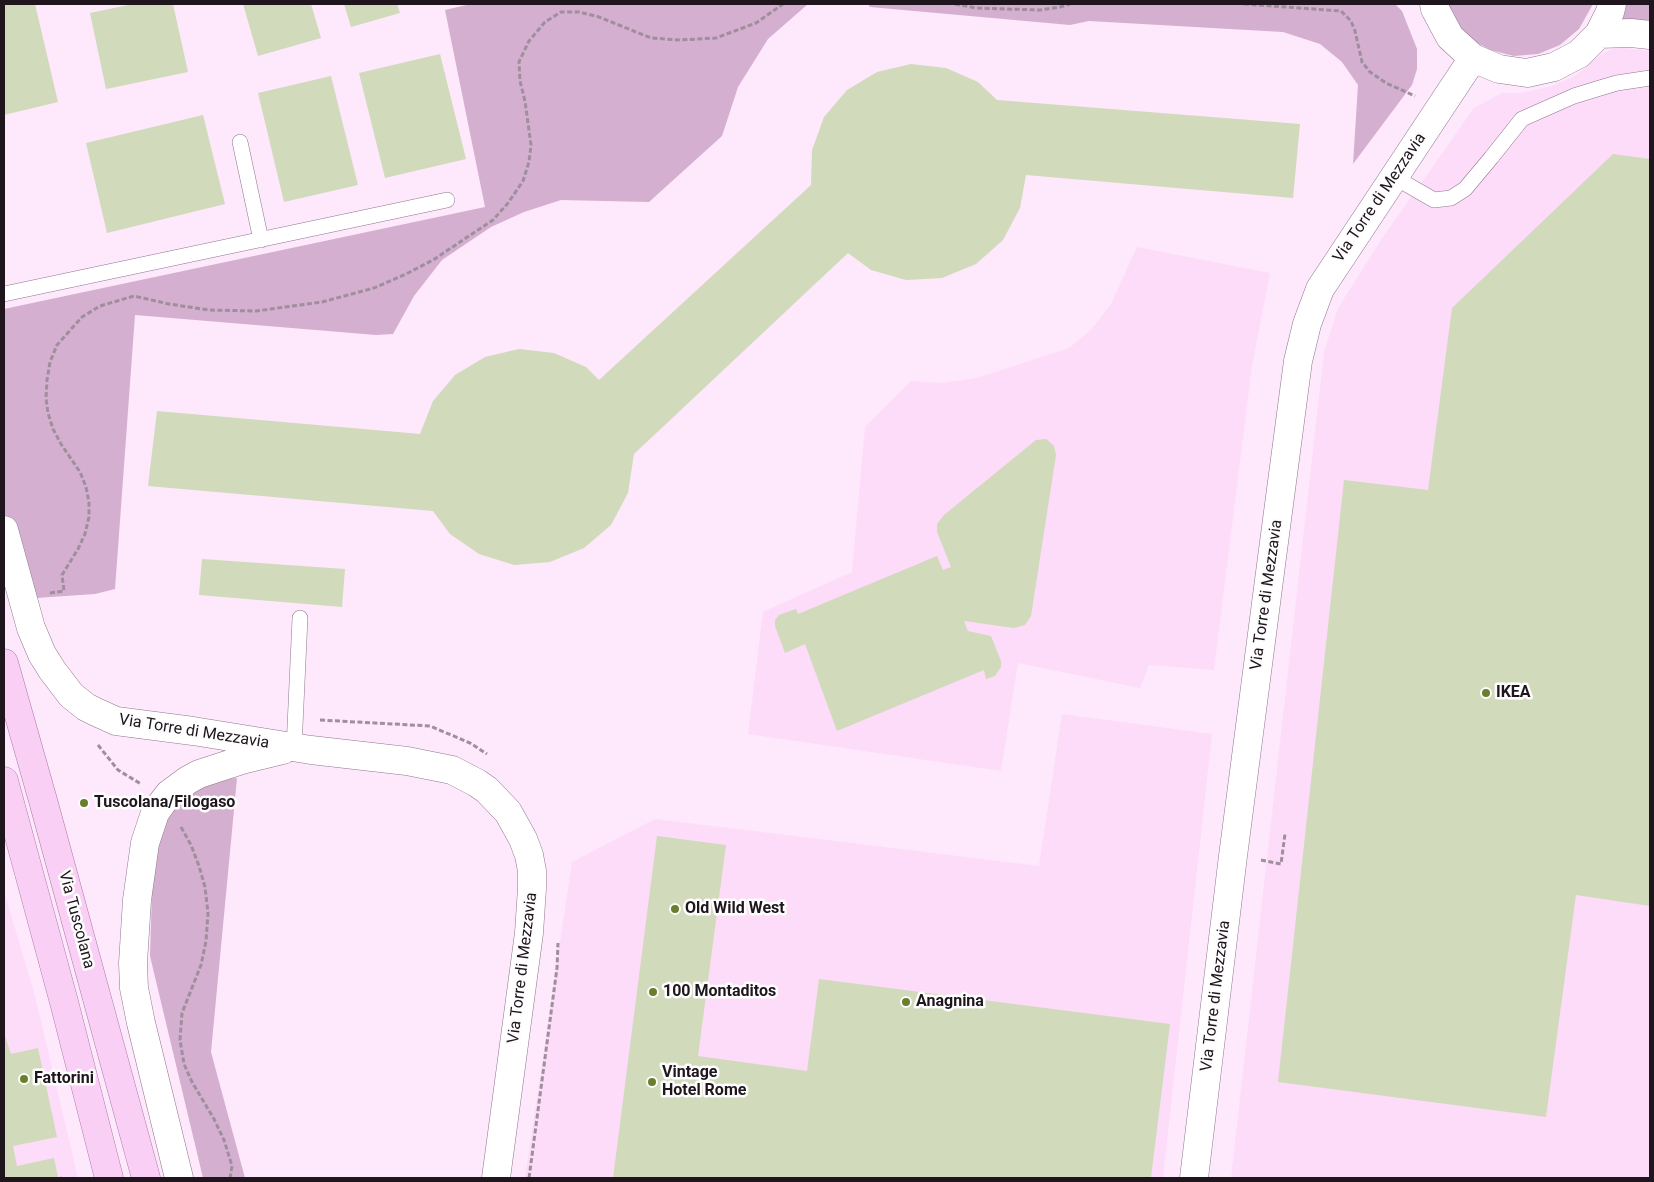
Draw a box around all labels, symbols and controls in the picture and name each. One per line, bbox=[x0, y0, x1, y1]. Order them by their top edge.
street label: Via Torre di Mezzavia bbox=[1330, 130, 1430, 266]
street label: Via Torre di Mezzavia bbox=[1247, 518, 1287, 672]
place label: IKEA bbox=[1496, 683, 1531, 703]
marker: IKEA bbox=[1480, 687, 1492, 699]
street label: Via Torre di Mezzavia bbox=[117, 711, 271, 753]
place label: Tuscolana/Filogaso bbox=[94, 793, 235, 813]
marker: Tuscolana/Filogaso bbox=[78, 797, 90, 809]
street label: Via Tuscolana bbox=[54, 869, 98, 971]
street label: Via Torre di Mezzavia bbox=[504, 891, 542, 1045]
place label: Old Wild West bbox=[685, 899, 785, 919]
marker: Old Wild West bbox=[669, 903, 681, 915]
street label: Via Torre di Mezzavia bbox=[1197, 919, 1235, 1073]
place label: 100 Montaditos bbox=[663, 982, 776, 1002]
marker: 100 Montaditos bbox=[647, 986, 659, 998]
place label: Anagnina bbox=[916, 992, 984, 1012]
marker: Anagnina bbox=[900, 996, 912, 1008]
place label: Vintage Hotel Rome bbox=[662, 1063, 746, 1101]
place label: Fattorini bbox=[34, 1069, 94, 1089]
marker: Fattorini bbox=[18, 1073, 30, 1085]
marker: Vintage Hotel Rome bbox=[646, 1076, 658, 1088]

